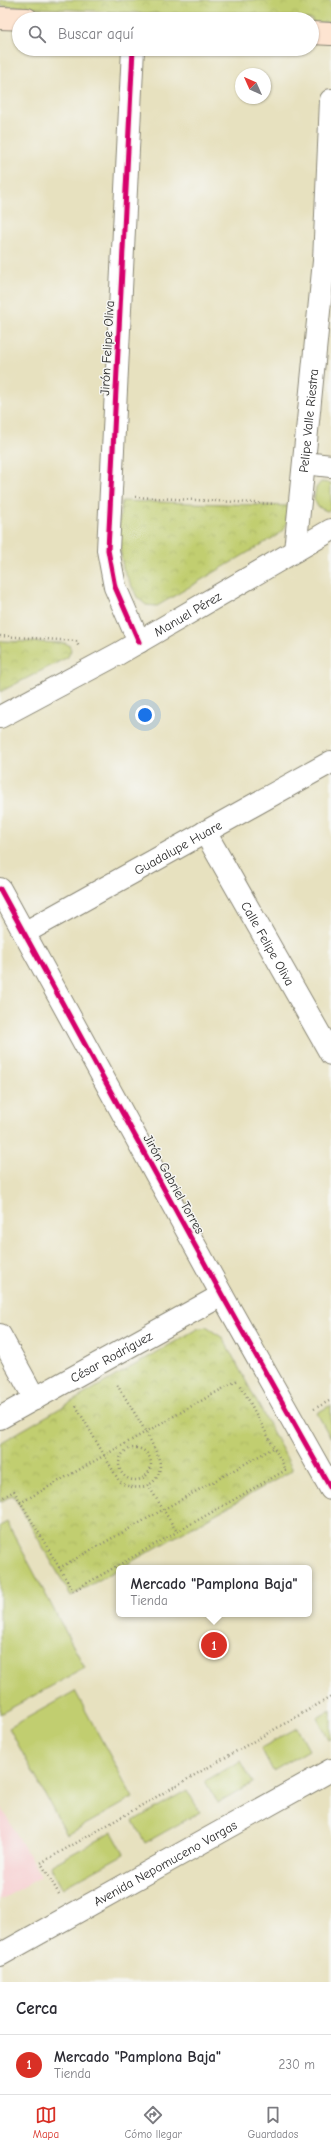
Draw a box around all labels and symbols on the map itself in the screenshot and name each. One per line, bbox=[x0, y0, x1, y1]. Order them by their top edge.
north arrow bbox=[235, 68, 271, 104]
street label: Jirón Felipe Oliva bbox=[97, 300, 117, 396]
street label: Pelipe Valle Riestra bbox=[295, 368, 321, 473]
street label: Manuel Pérez bbox=[151, 588, 224, 639]
your location bbox=[135, 705, 155, 725]
street label: Guadalupe Huare bbox=[131, 817, 225, 878]
street label: Calle Felipe Oliva bbox=[238, 899, 298, 988]
street label: Jirón Gabriel Torres bbox=[140, 1132, 208, 1236]
street label: César Rodríguez bbox=[68, 1328, 155, 1385]
pin: 1 bbox=[201, 1630, 227, 1660]
street label: Avenida Nepomuceno Vargas bbox=[91, 1817, 239, 1909]

